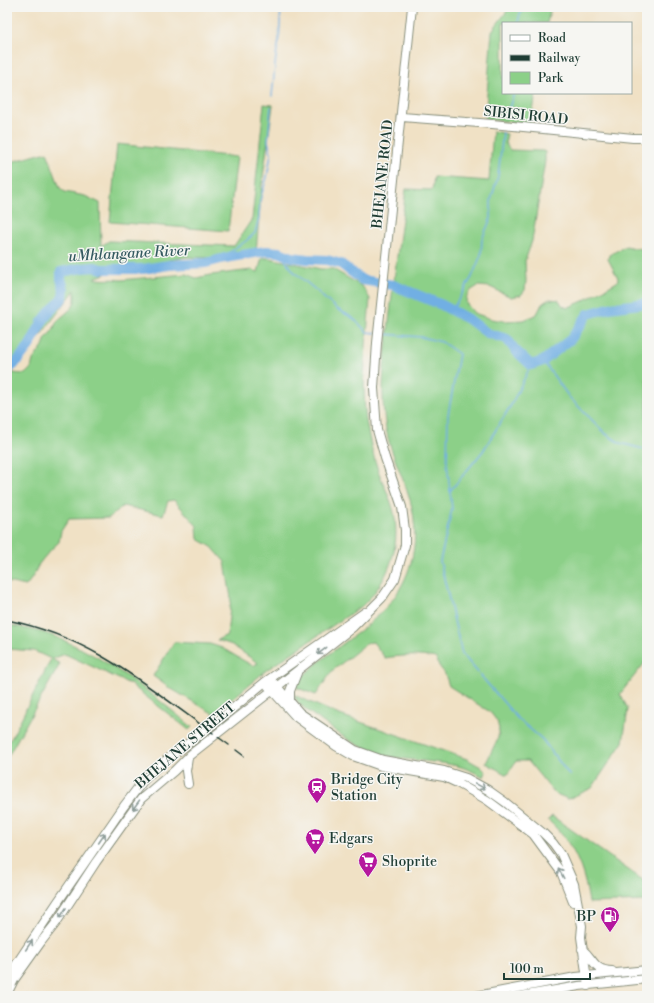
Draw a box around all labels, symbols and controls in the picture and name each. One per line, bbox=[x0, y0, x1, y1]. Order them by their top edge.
legend bbox=[502, 22, 632, 94]
text: Road bbox=[538, 31, 566, 46]
text: Railway bbox=[538, 51, 580, 66]
text: Park bbox=[538, 71, 564, 86]
street label: SIBISI ROAD bbox=[483, 103, 569, 129]
street label: BHEJANE ROAD bbox=[368, 119, 398, 230]
water label: uMhlangane River bbox=[68, 241, 191, 266]
one-way arrow bbox=[316, 647, 327, 656]
street label: BHEJANE STREET bbox=[131, 698, 240, 794]
place label: Bridge City Station bbox=[330, 771, 403, 805]
station icon: Bridge City Station bbox=[306, 776, 328, 804]
one-way arrow bbox=[474, 782, 486, 790]
one-way arrow bbox=[132, 800, 140, 811]
supermarket icon: Edgars bbox=[304, 827, 326, 855]
place label: Edgars bbox=[329, 830, 373, 848]
one-way arrow bbox=[98, 833, 106, 844]
supermarket icon: Shoprite bbox=[357, 850, 379, 878]
place label: Shoprite bbox=[382, 853, 437, 871]
one-way arrow bbox=[557, 867, 564, 879]
fuel station icon: BP bbox=[599, 905, 621, 933]
one-way arrow bbox=[58, 907, 66, 919]
place label: BP bbox=[576, 908, 596, 926]
one-way arrow bbox=[25, 940, 33, 951]
scale bar bbox=[504, 955, 590, 981]
text: 100 m bbox=[510, 962, 544, 977]

